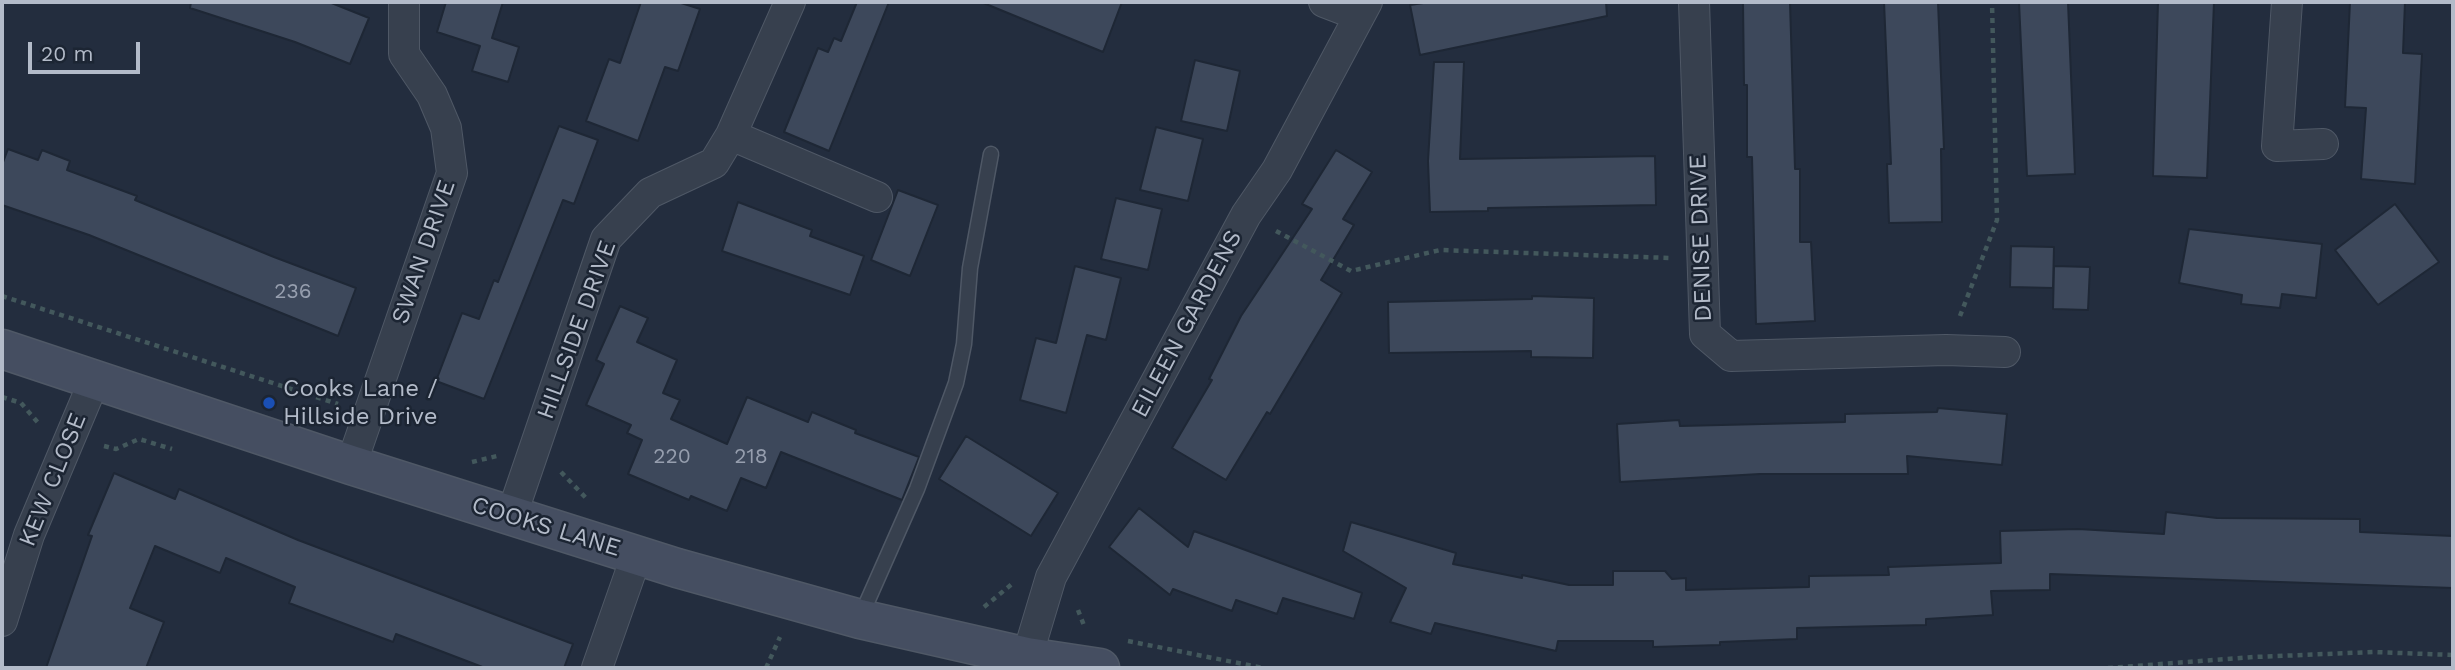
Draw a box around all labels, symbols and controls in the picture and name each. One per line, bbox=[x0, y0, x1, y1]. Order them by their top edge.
scale bar bbox=[32, 28, 144, 72]
text: 20 m bbox=[41, 41, 93, 66]
street label: DENISE DRIVE bbox=[1684, 154, 1718, 322]
street label: SWAN DRIVE bbox=[386, 176, 462, 328]
street label: EILEEN GARDENS bbox=[1125, 225, 1249, 423]
street label: HILLSIDE DRIVE bbox=[531, 237, 623, 423]
house number: 236 bbox=[274, 279, 312, 305]
place label: Cooks Lane / Hillside Drive bbox=[283, 375, 438, 431]
marker: Cooks Lane / Hillside Drive bbox=[261, 395, 277, 411]
street label: KEW CLOSE bbox=[13, 409, 93, 551]
house number: 220 bbox=[653, 444, 691, 470]
house number: 218 bbox=[734, 444, 768, 470]
street label: COOKS LANE bbox=[468, 491, 624, 563]

